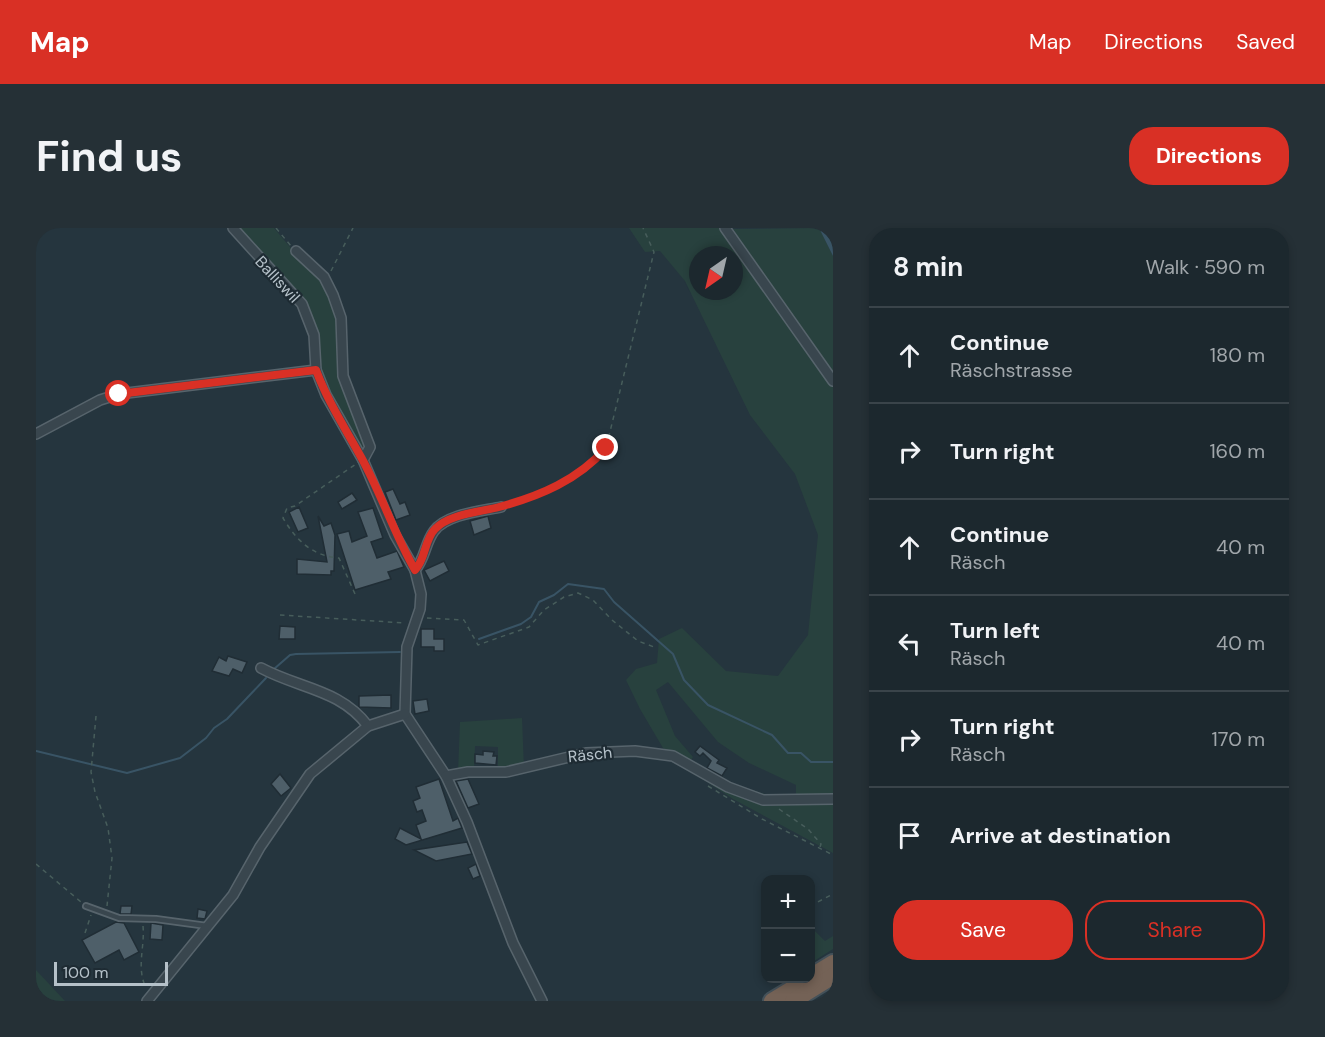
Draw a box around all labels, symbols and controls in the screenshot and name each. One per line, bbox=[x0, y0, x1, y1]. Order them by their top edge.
text: Map bbox=[30, 24, 90, 61]
text: Map bbox=[1029, 28, 1071, 56]
text: Directions bbox=[1104, 28, 1203, 56]
text: Saved bbox=[1236, 28, 1295, 56]
button: Directions bbox=[1129, 127, 1289, 185]
text: Find us bbox=[36, 129, 182, 184]
north arrow bbox=[689, 246, 743, 300]
text: 8 min bbox=[893, 250, 963, 284]
street label: Balliswil bbox=[251, 251, 305, 307]
text: Walk · 590 m bbox=[1146, 254, 1265, 280]
text: Continue bbox=[950, 328, 1049, 357]
icon: ahead bbox=[893, 339, 926, 372]
text: 180 m bbox=[1210, 342, 1265, 368]
text: Räschstrasse bbox=[950, 357, 1073, 383]
route start bbox=[105, 380, 131, 406]
route end bbox=[592, 434, 618, 460]
icon: right bbox=[893, 435, 926, 468]
text: Turn right bbox=[950, 437, 1055, 466]
text: 160 m bbox=[1209, 438, 1265, 464]
text: Continue bbox=[950, 520, 1049, 549]
icon: ahead bbox=[893, 531, 926, 564]
text: 40 m bbox=[1216, 534, 1265, 560]
text: Räsch bbox=[950, 549, 1005, 575]
text: Turn left bbox=[950, 616, 1040, 645]
icon: left bbox=[893, 627, 926, 660]
text: 40 m bbox=[1216, 630, 1265, 656]
text: Räsch bbox=[950, 645, 1005, 671]
text: Turn right bbox=[950, 712, 1055, 741]
icon: right bbox=[893, 723, 926, 756]
text: 170 m bbox=[1212, 726, 1265, 752]
text: Räsch bbox=[950, 741, 1005, 767]
street label: Räsch bbox=[567, 742, 613, 767]
icon: arrive bbox=[893, 819, 926, 852]
text: Arrive at destination bbox=[950, 821, 1171, 850]
map controls bbox=[761, 875, 815, 983]
button: + bbox=[761, 875, 815, 929]
button: Save bbox=[893, 900, 1073, 960]
button: Share bbox=[1085, 900, 1265, 960]
button: − bbox=[761, 929, 815, 983]
scale bar bbox=[54, 959, 168, 986]
text: 100 m bbox=[63, 962, 108, 983]

